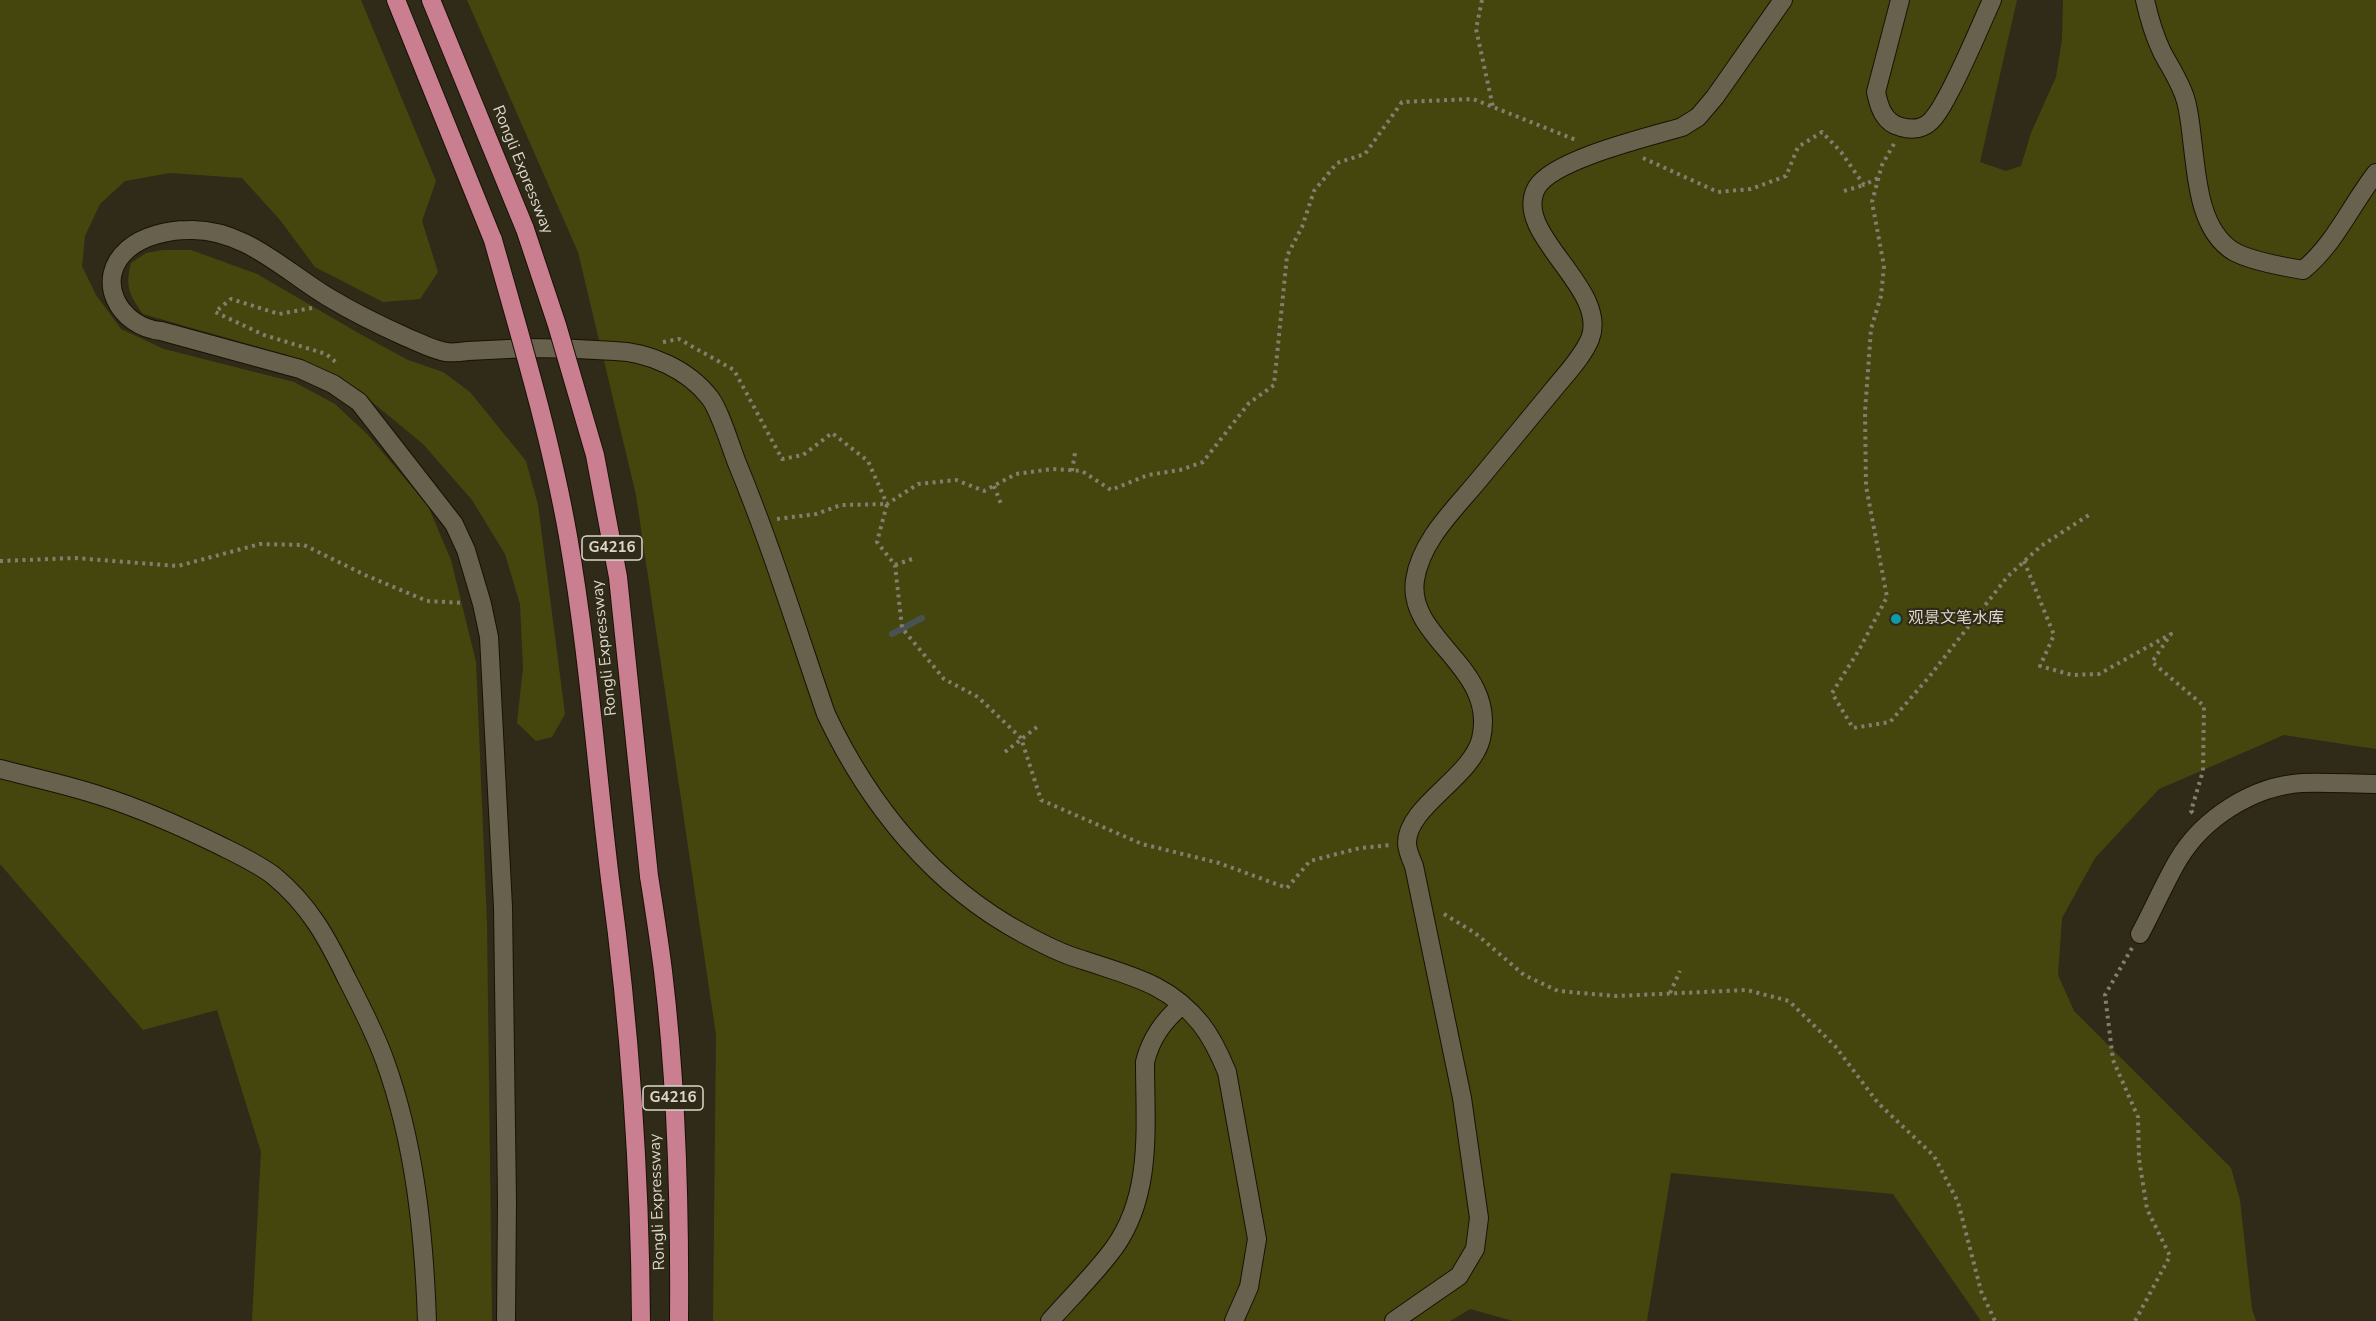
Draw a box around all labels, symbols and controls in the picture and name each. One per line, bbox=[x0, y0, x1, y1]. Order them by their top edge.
street label: Rongli Expressway bbox=[487, 103, 557, 237]
road number: G4216 bbox=[582, 536, 642, 560]
street label: Rongli Expressway bbox=[588, 579, 622, 717]
place label: 观景文笔水库 bbox=[1908, 609, 2004, 629]
marker: 观景文笔水库 bbox=[1889, 612, 1903, 626]
road number: G4216 bbox=[643, 1086, 703, 1110]
street label: Rongli Expressway bbox=[646, 1133, 670, 1271]

